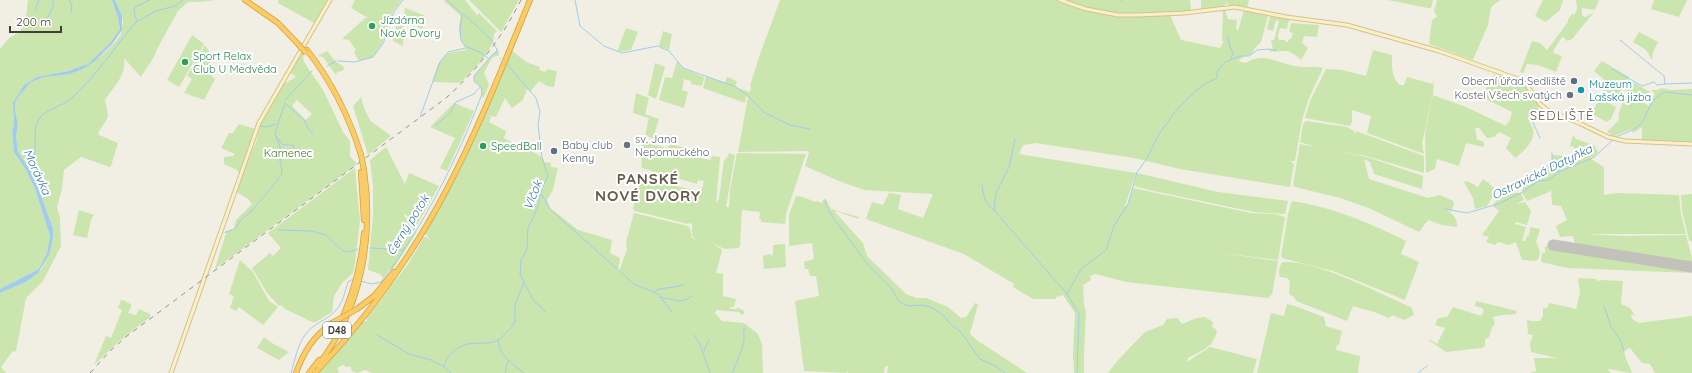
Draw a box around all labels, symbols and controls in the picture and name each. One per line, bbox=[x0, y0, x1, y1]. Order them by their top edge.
scale bar bbox=[10, 8, 61, 34]
place label: Jízdárna Nové Dvory bbox=[380, 13, 440, 40]
text: 200 m bbox=[16, 14, 51, 29]
marker: Jízdárna Nové Dvory bbox=[367, 21, 377, 31]
place label: Sport Relax Club U Medvěda bbox=[193, 49, 277, 76]
marker: Sport Relax Club U Medvěda bbox=[180, 57, 190, 67]
place label: Obecní úřad Sedliště bbox=[1461, 74, 1566, 88]
marker: Obecní úřad Sedliště bbox=[1569, 76, 1579, 86]
place label: Muzeum Lašská jizba bbox=[1589, 77, 1651, 104]
marker: Muzeum Lašská jizba bbox=[1576, 85, 1586, 95]
place label: Kostel Všech svatých bbox=[1454, 88, 1562, 102]
marker: Kostel Všech svatých bbox=[1565, 90, 1575, 100]
district label: SEDLIŠTĚ bbox=[1530, 107, 1594, 123]
place label: sv. Jana Nepomuckého bbox=[635, 132, 710, 159]
place label: Baby club Kenny bbox=[562, 138, 613, 165]
place label: SpeedBall bbox=[491, 139, 542, 153]
marker: sv. Jana Nepomuckého bbox=[622, 140, 632, 150]
water label: Ostravická Datyňka bbox=[1489, 140, 1595, 202]
marker: SpeedBall bbox=[478, 141, 488, 151]
park label: Kamenec bbox=[264, 146, 313, 160]
marker: Baby club Kenny bbox=[549, 146, 559, 156]
water label: Morávka bbox=[20, 147, 55, 198]
district label: PANSKÉ NOVÉ DVORY bbox=[595, 169, 701, 205]
water label: Vlčok bbox=[520, 176, 546, 212]
water label: Černý potok bbox=[383, 190, 433, 258]
road number: D48 bbox=[323, 322, 351, 338]

